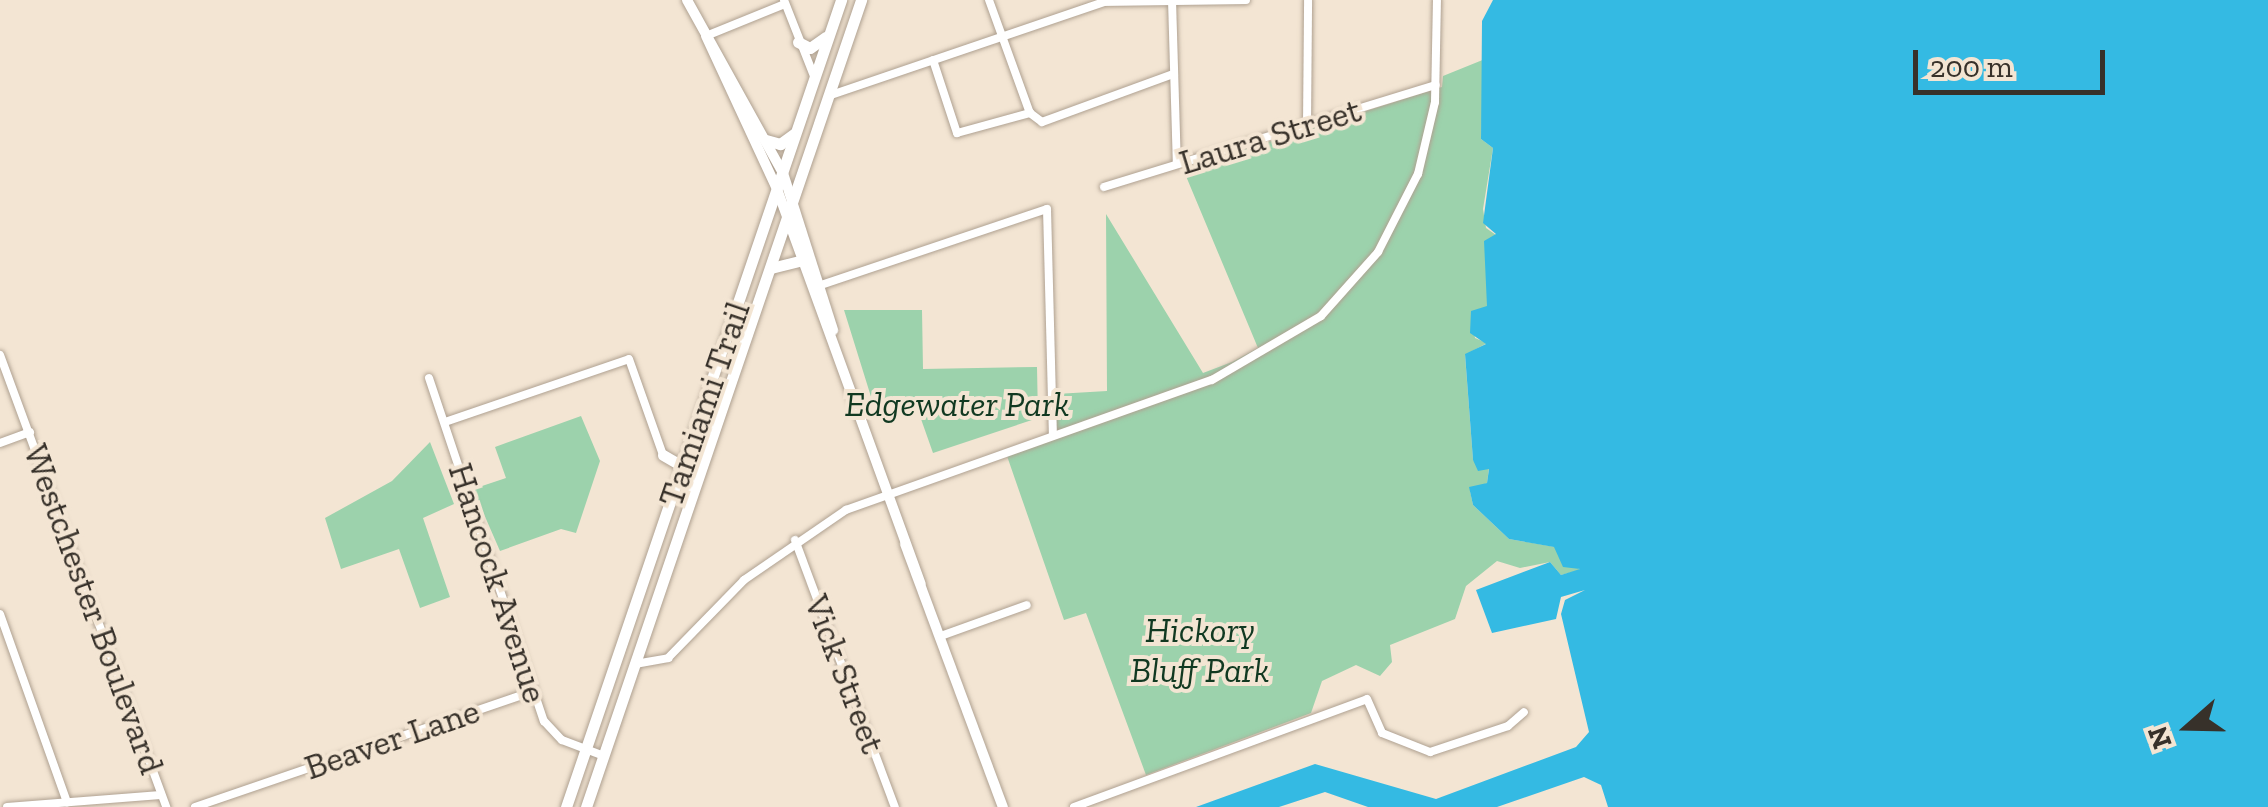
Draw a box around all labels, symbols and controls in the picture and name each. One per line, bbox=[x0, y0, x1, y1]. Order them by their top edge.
scale bar bbox=[1918, 30, 2110, 92]
text: 200 m bbox=[1930, 49, 2013, 85]
street label: Laura Street bbox=[1174, 89, 1366, 183]
street label: Tamiami Trail bbox=[649, 296, 759, 512]
park label: Edgewater Park bbox=[845, 383, 1069, 425]
street label: Westchester Boulevard bbox=[15, 438, 173, 780]
street label: Hancock Avenue bbox=[439, 457, 557, 709]
street label: Vick Street bbox=[796, 589, 894, 759]
park label: Hickory Bluff Park bbox=[1131, 609, 1269, 691]
north arrow bbox=[2138, 677, 2238, 777]
street label: Beaver Lane bbox=[299, 689, 485, 789]
text: N bbox=[2140, 722, 2178, 753]

